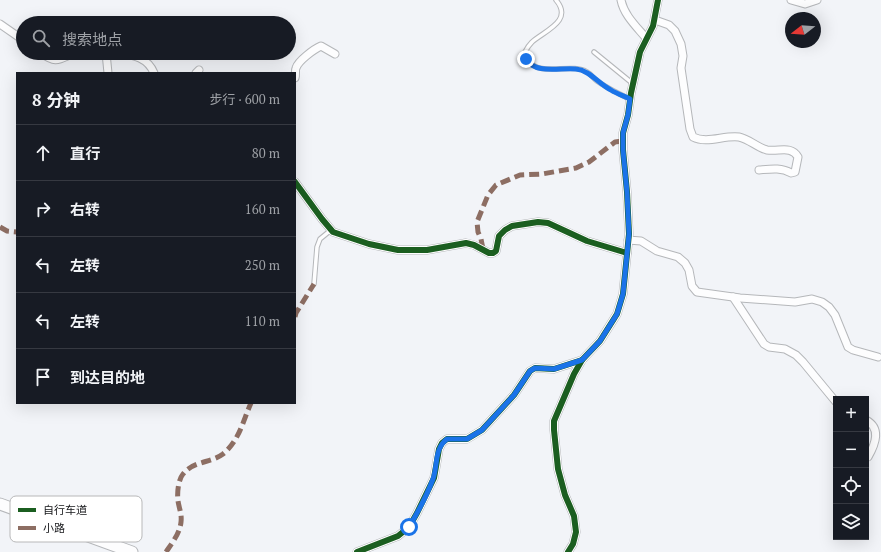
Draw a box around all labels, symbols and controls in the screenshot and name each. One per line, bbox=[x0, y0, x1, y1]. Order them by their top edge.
north arrow bbox=[785, 12, 821, 48]
search box bbox=[16, 16, 296, 60]
icon: search bbox=[30, 27, 52, 49]
text: 搜索地点 bbox=[62, 29, 122, 49]
route end bbox=[517, 50, 535, 68]
text: 8 分钟 bbox=[32, 88, 80, 111]
text: 步行 · 600 m bbox=[209, 90, 280, 108]
icon: ahead bbox=[32, 142, 54, 164]
text: 直行 bbox=[70, 143, 100, 163]
text: 80 m bbox=[252, 144, 280, 162]
icon: right bbox=[32, 198, 54, 220]
text: 右转 bbox=[70, 199, 100, 219]
text: 160 m bbox=[245, 200, 280, 218]
icon: left bbox=[32, 254, 54, 276]
text: 左转 bbox=[70, 255, 100, 275]
text: 250 m bbox=[245, 256, 280, 274]
icon: left bbox=[32, 310, 54, 332]
text: 左转 bbox=[70, 311, 100, 331]
text: 110 m bbox=[245, 312, 280, 330]
icon: arrive bbox=[32, 366, 54, 388]
text: 到达目的地 bbox=[70, 367, 145, 387]
map controls bbox=[833, 396, 869, 540]
button: + bbox=[833, 396, 869, 432]
button: − bbox=[833, 432, 869, 468]
button: locate bbox=[833, 468, 869, 504]
legend bbox=[10, 496, 142, 542]
text: 自行车道 bbox=[43, 503, 87, 517]
button: layers bbox=[833, 504, 869, 540]
route start bbox=[400, 518, 418, 536]
text: 小路 bbox=[43, 521, 65, 535]

